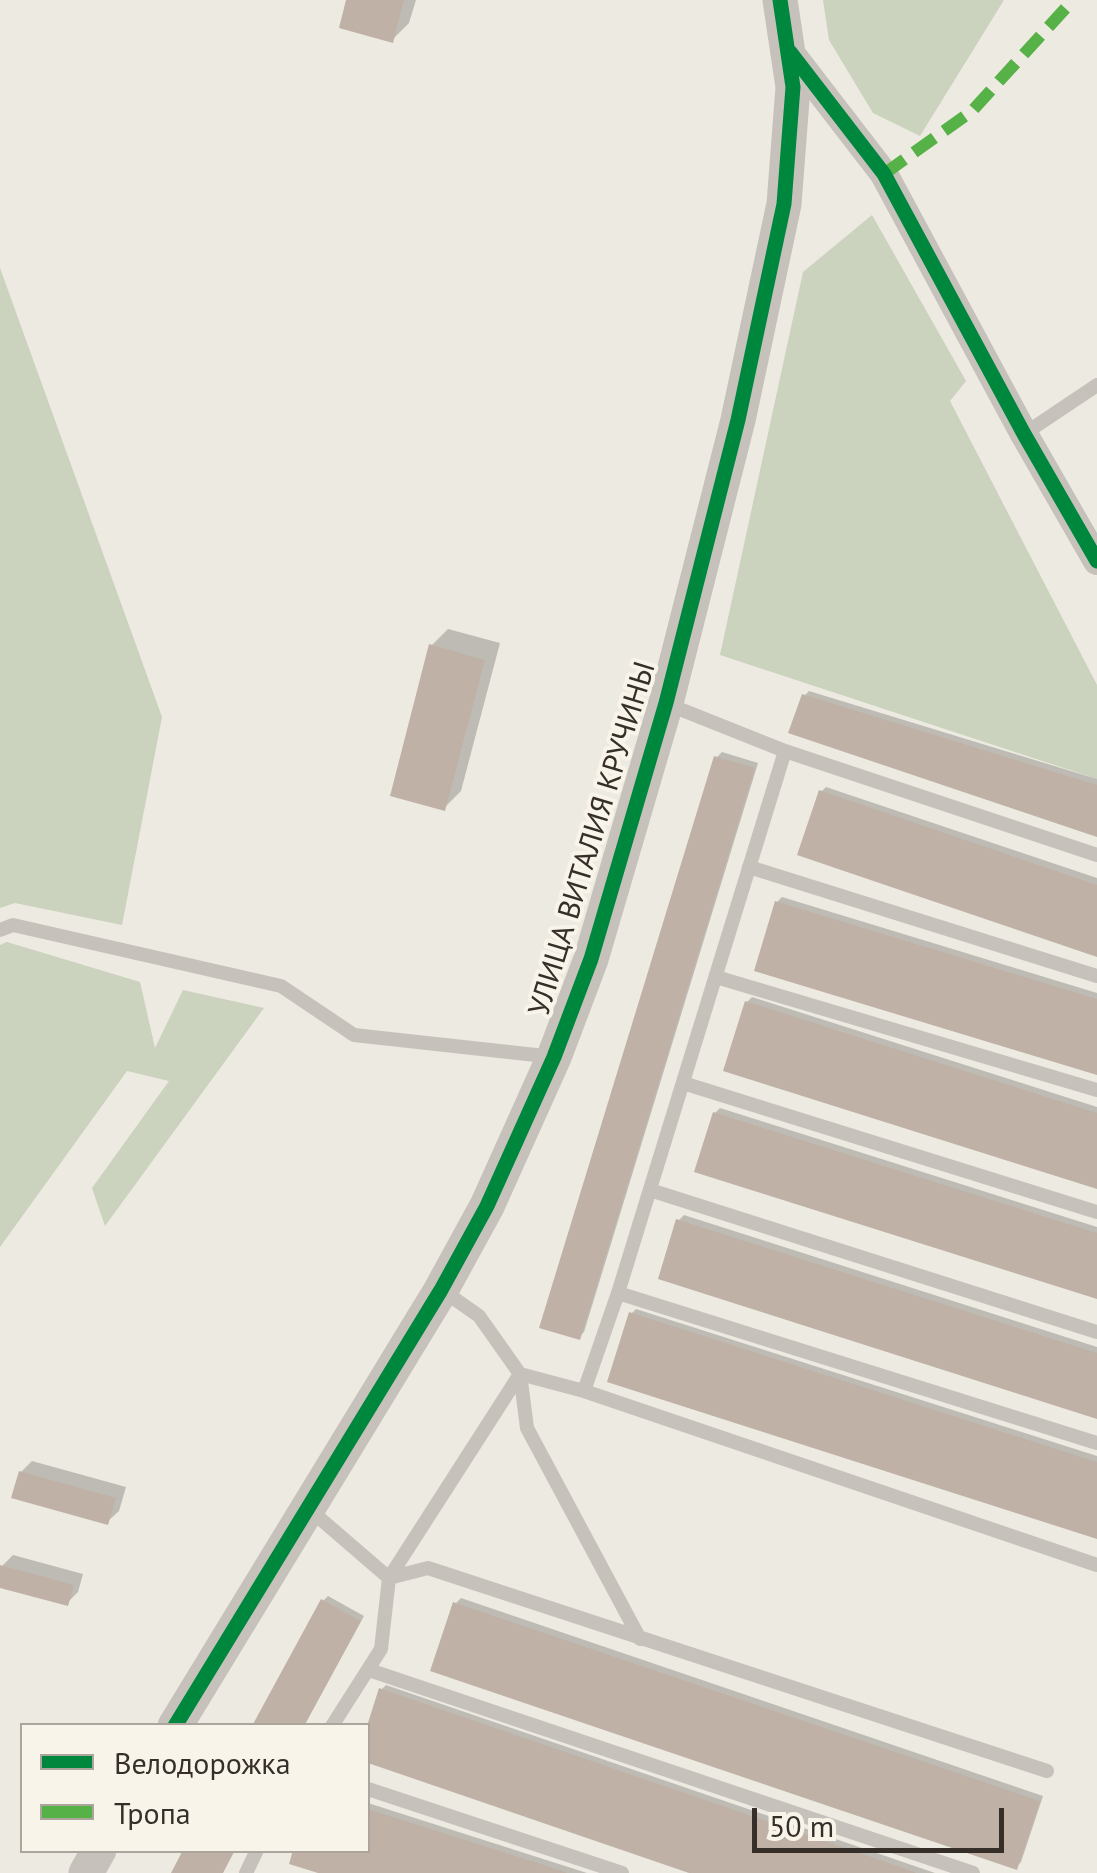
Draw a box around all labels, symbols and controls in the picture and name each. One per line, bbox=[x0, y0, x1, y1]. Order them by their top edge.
street label: УЛИЦА ВИТАЛИЯ КРУЧИНЫ bbox=[522, 658, 664, 1020]
legend bbox=[20, 1723, 370, 1853]
text: Велодорожка bbox=[114, 1743, 291, 1782]
scale bar bbox=[757, 1788, 1010, 1850]
text: Тропа bbox=[114, 1793, 191, 1832]
text: 50 m bbox=[769, 1806, 834, 1845]

